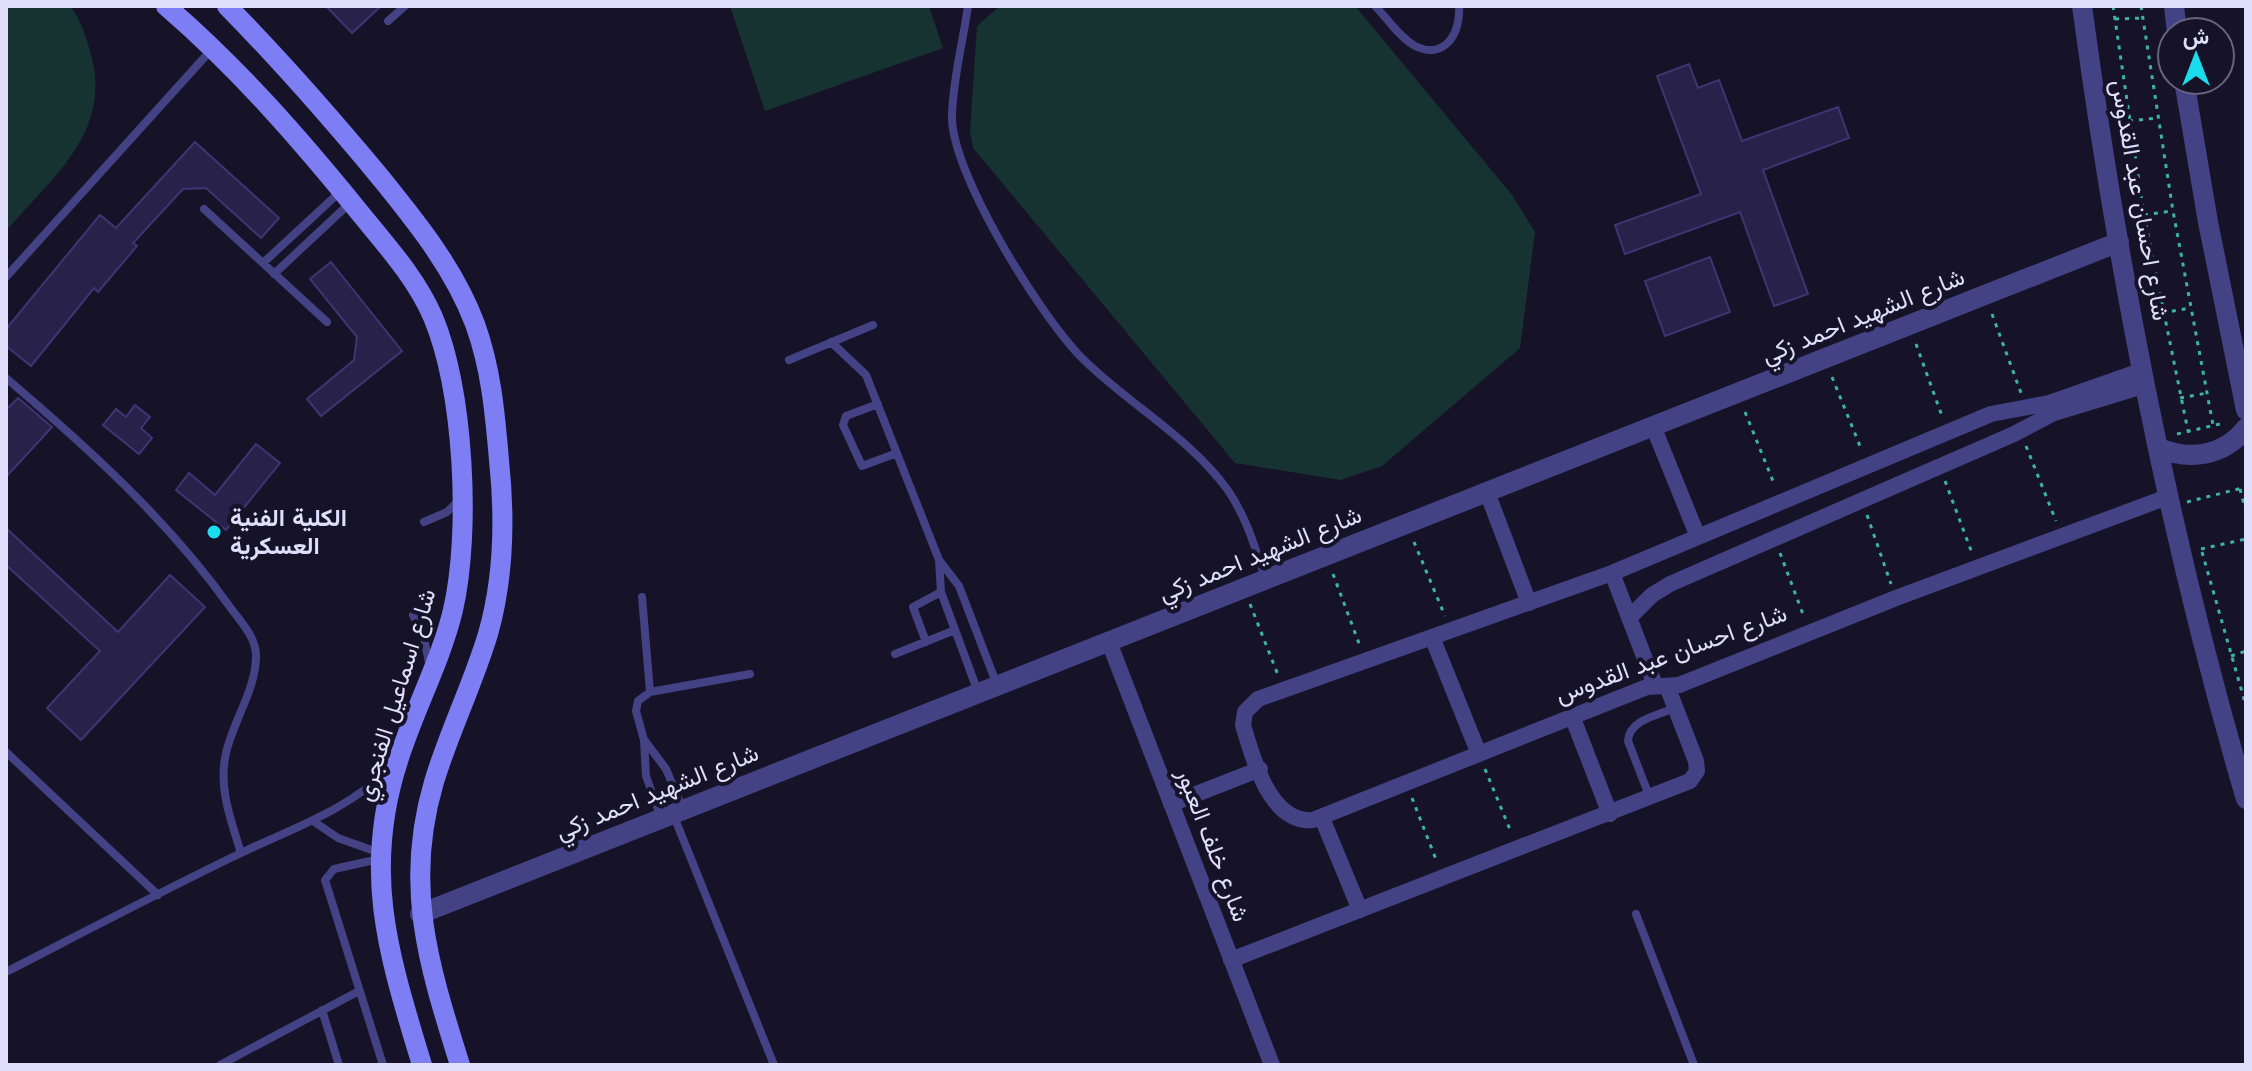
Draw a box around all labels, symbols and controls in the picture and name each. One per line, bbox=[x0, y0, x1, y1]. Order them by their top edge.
north arrow bbox=[2156, 16, 2236, 96]
text: ش bbox=[2183, 20, 2209, 52]
street label: شارع احسان عبد القدوس bbox=[2102, 77, 2179, 323]
street label: شارع الشهيد احمد زكي bbox=[1756, 259, 1970, 374]
street label: شارع الشهيد احمد زكي bbox=[1153, 497, 1367, 612]
place label: الكلية الفنية العسكرية bbox=[230, 500, 347, 563]
marker: الكلية الفنية العسكرية bbox=[205, 523, 223, 541]
street label: شارع اسماعيل الفنجري bbox=[347, 584, 446, 806]
street label: شارع احسان عبد القدوس bbox=[1550, 595, 1792, 712]
street label: شارع الشهيد احمد زكي bbox=[550, 735, 764, 850]
street label: شارع خلف العبور bbox=[1168, 762, 1259, 927]

